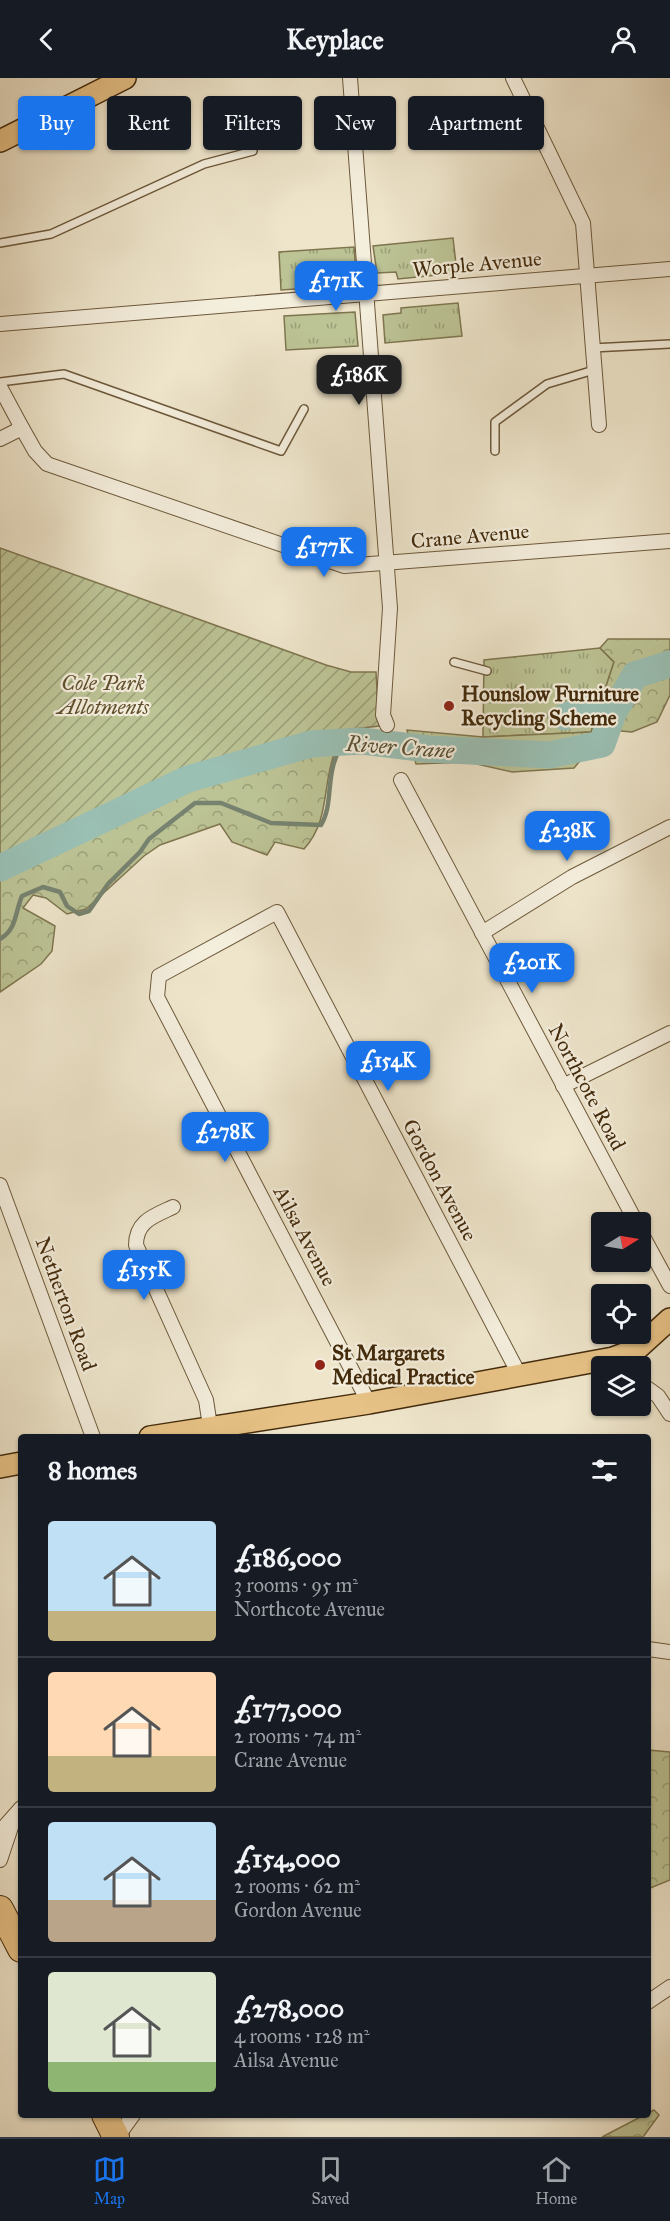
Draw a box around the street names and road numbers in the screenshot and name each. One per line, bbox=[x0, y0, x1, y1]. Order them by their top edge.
street label: Worple Avenue bbox=[411, 245, 543, 283]
street label: Crane Avenue bbox=[410, 518, 531, 554]
street label: Northcote Road bbox=[543, 1019, 632, 1155]
street label: Gordon Avenue bbox=[397, 1115, 483, 1245]
street label: Ailsa Avenue bbox=[267, 1181, 342, 1291]
street label: Netherton Road bbox=[30, 1233, 102, 1375]

